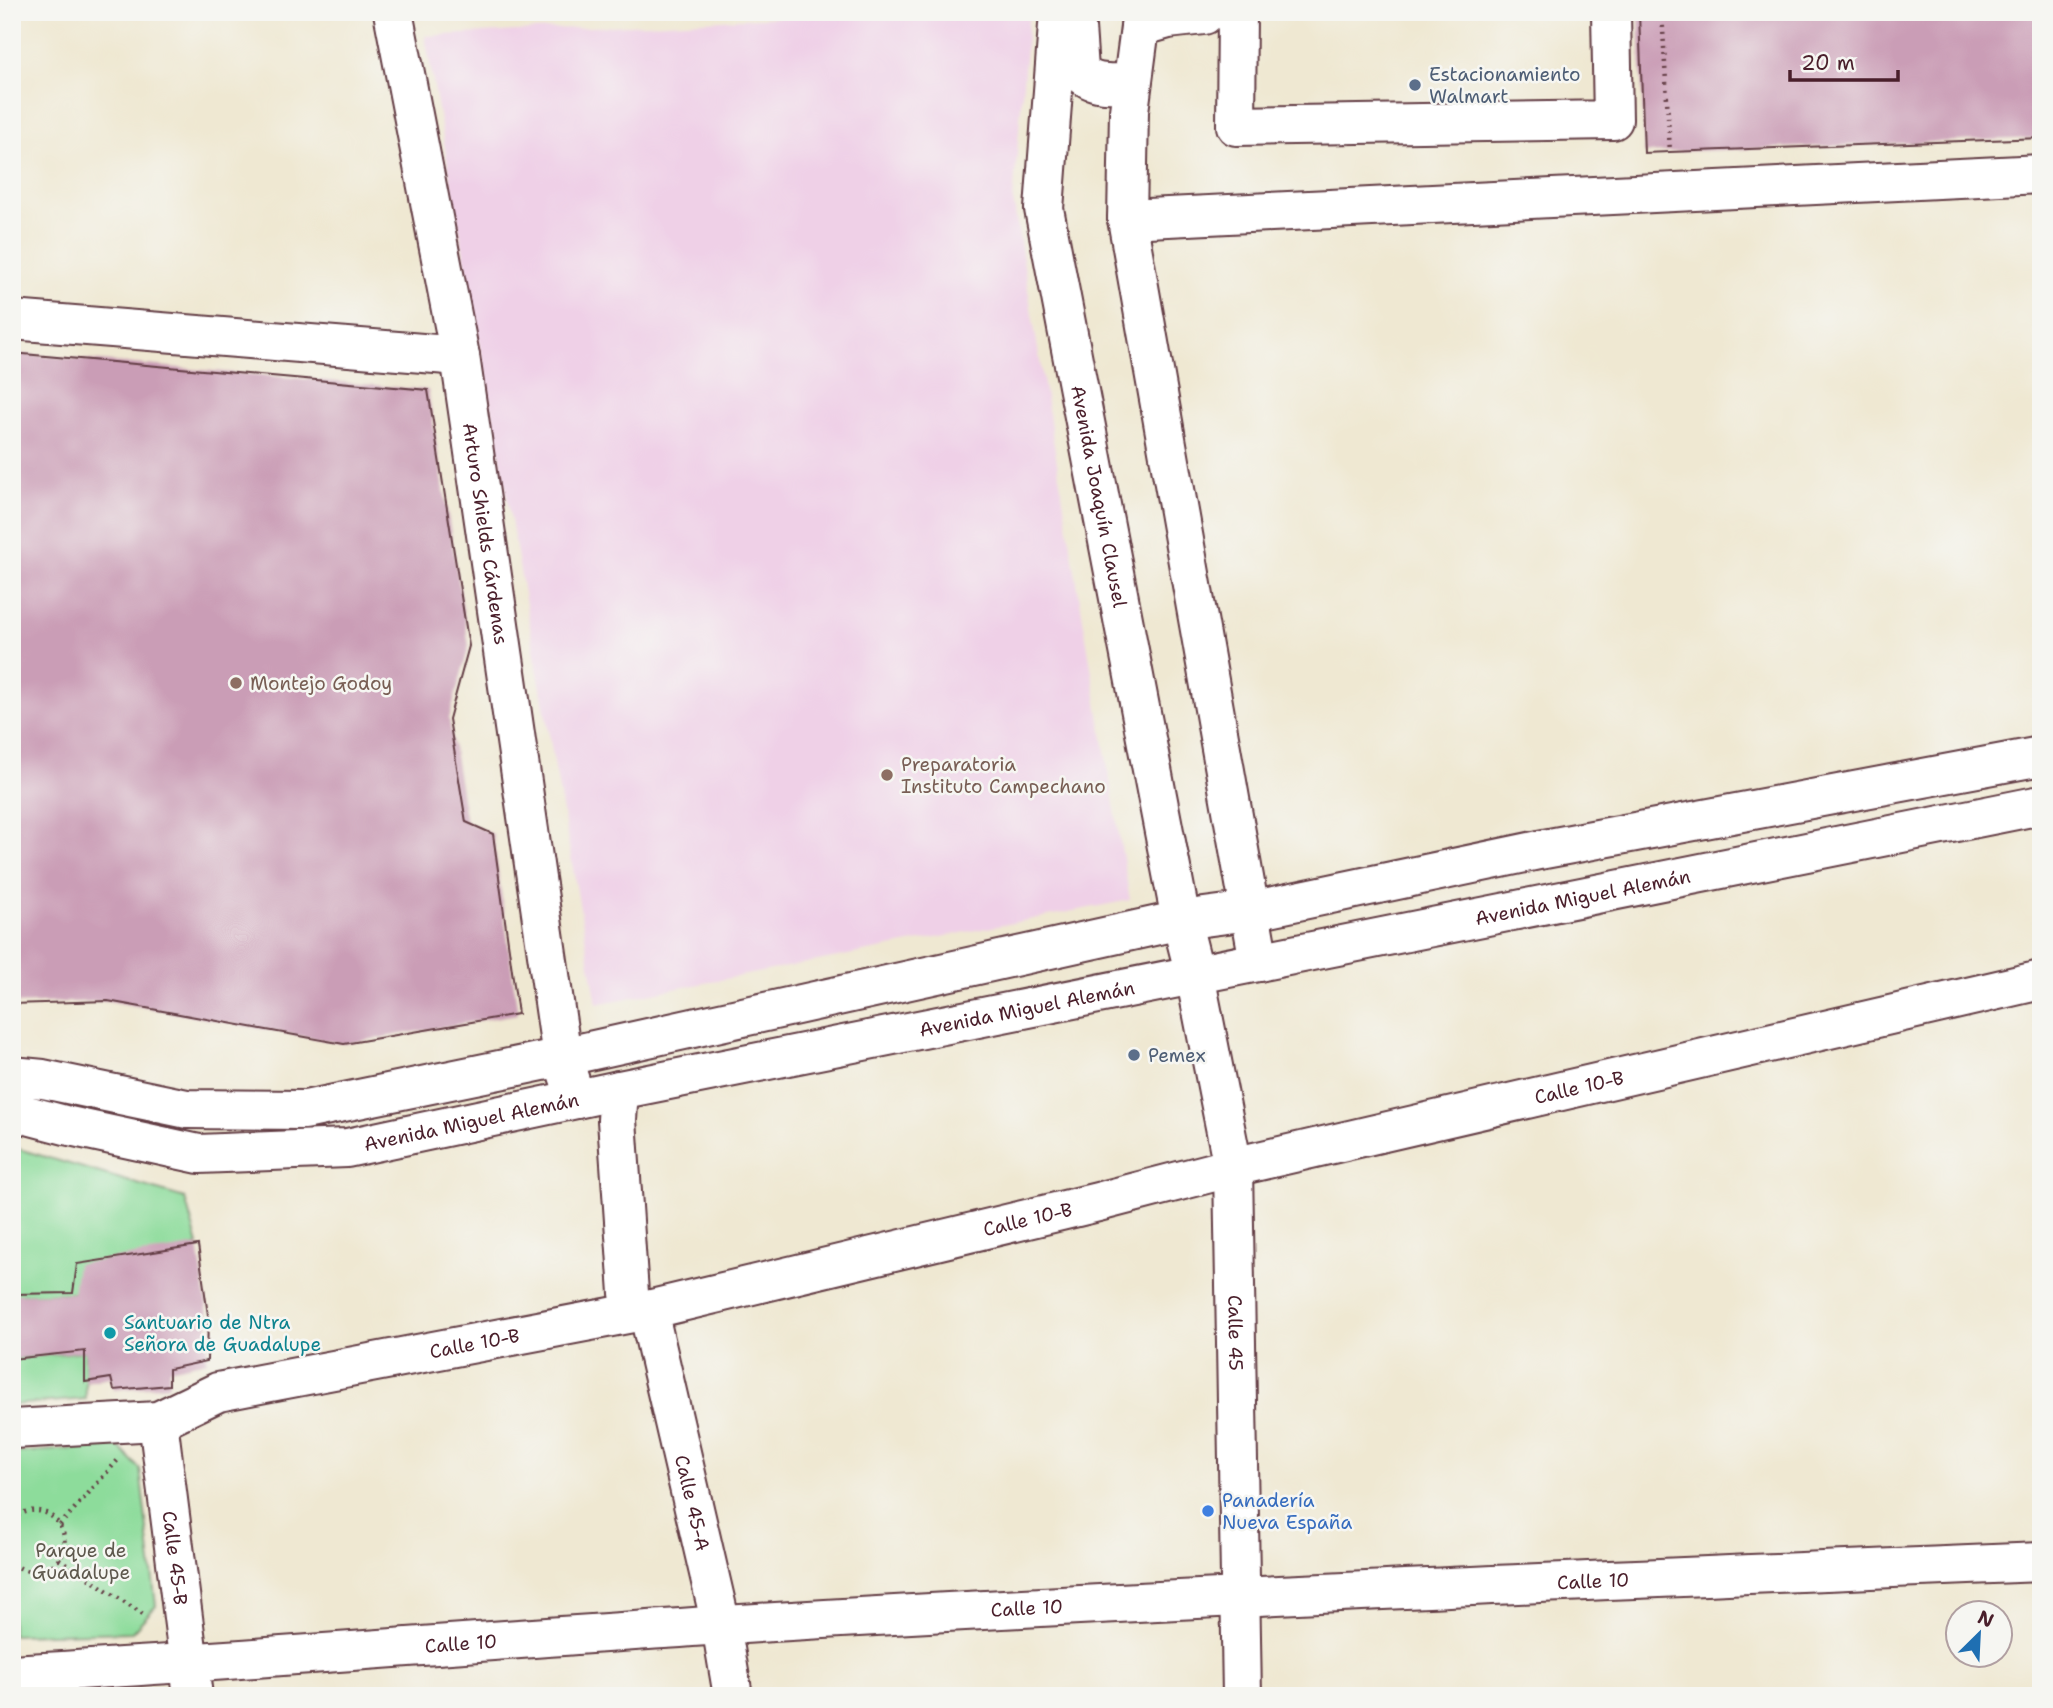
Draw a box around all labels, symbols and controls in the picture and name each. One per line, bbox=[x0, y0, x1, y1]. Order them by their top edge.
scale bar bbox=[1790, 38, 1899, 82]
text: 20 m bbox=[1801, 49, 1855, 77]
place label: Estacionamiento Walmart bbox=[1429, 62, 1581, 109]
marker: Estacionamiento Walmart bbox=[1407, 77, 1423, 93]
street label: Avenida Joaquín Clausel bbox=[1066, 383, 1133, 610]
street label: Arturo Shields Cárdenas bbox=[457, 421, 514, 646]
place label: Montejo Godoy bbox=[250, 671, 392, 696]
marker: Montejo Godoy bbox=[228, 675, 244, 691]
place label: Preparatoria Instituto Campechano bbox=[901, 752, 1106, 799]
marker: Preparatoria Instituto Campechano bbox=[879, 767, 895, 783]
street label: Avenida Miguel Alemán bbox=[1473, 863, 1693, 931]
street label: Avenida Miguel Alemán bbox=[917, 974, 1137, 1042]
place label: Pemex bbox=[1148, 1043, 1206, 1068]
marker: Pemex bbox=[1126, 1047, 1142, 1063]
street label: Calle 10-B bbox=[1532, 1064, 1626, 1109]
street label: Avenida Miguel Alemán bbox=[361, 1086, 581, 1157]
street label: Calle 10-B bbox=[980, 1196, 1075, 1242]
street label: Calle 45 bbox=[1223, 1295, 1249, 1371]
place label: Santuario de Ntra Señora de Guadalupe bbox=[124, 1310, 321, 1357]
street label: Calle 10-B bbox=[427, 1322, 522, 1364]
marker: Santuario de Ntra Señora de Guadalupe bbox=[102, 1325, 118, 1341]
street label: Calle 45-A bbox=[669, 1452, 716, 1553]
place label: Panadería Nueva España bbox=[1222, 1488, 1352, 1535]
marker: Panadería Nueva España bbox=[1200, 1503, 1216, 1519]
street label: Calle 45-B bbox=[157, 1509, 194, 1607]
park label: Parque de Guadalupe bbox=[32, 1538, 130, 1585]
street label: Calle 10 bbox=[1556, 1567, 1630, 1595]
street label: Calle 10 bbox=[990, 1593, 1064, 1622]
north arrow bbox=[1944, 1600, 2014, 1670]
text: N bbox=[1974, 1604, 1998, 1633]
street label: Calle 10 bbox=[424, 1628, 498, 1658]

